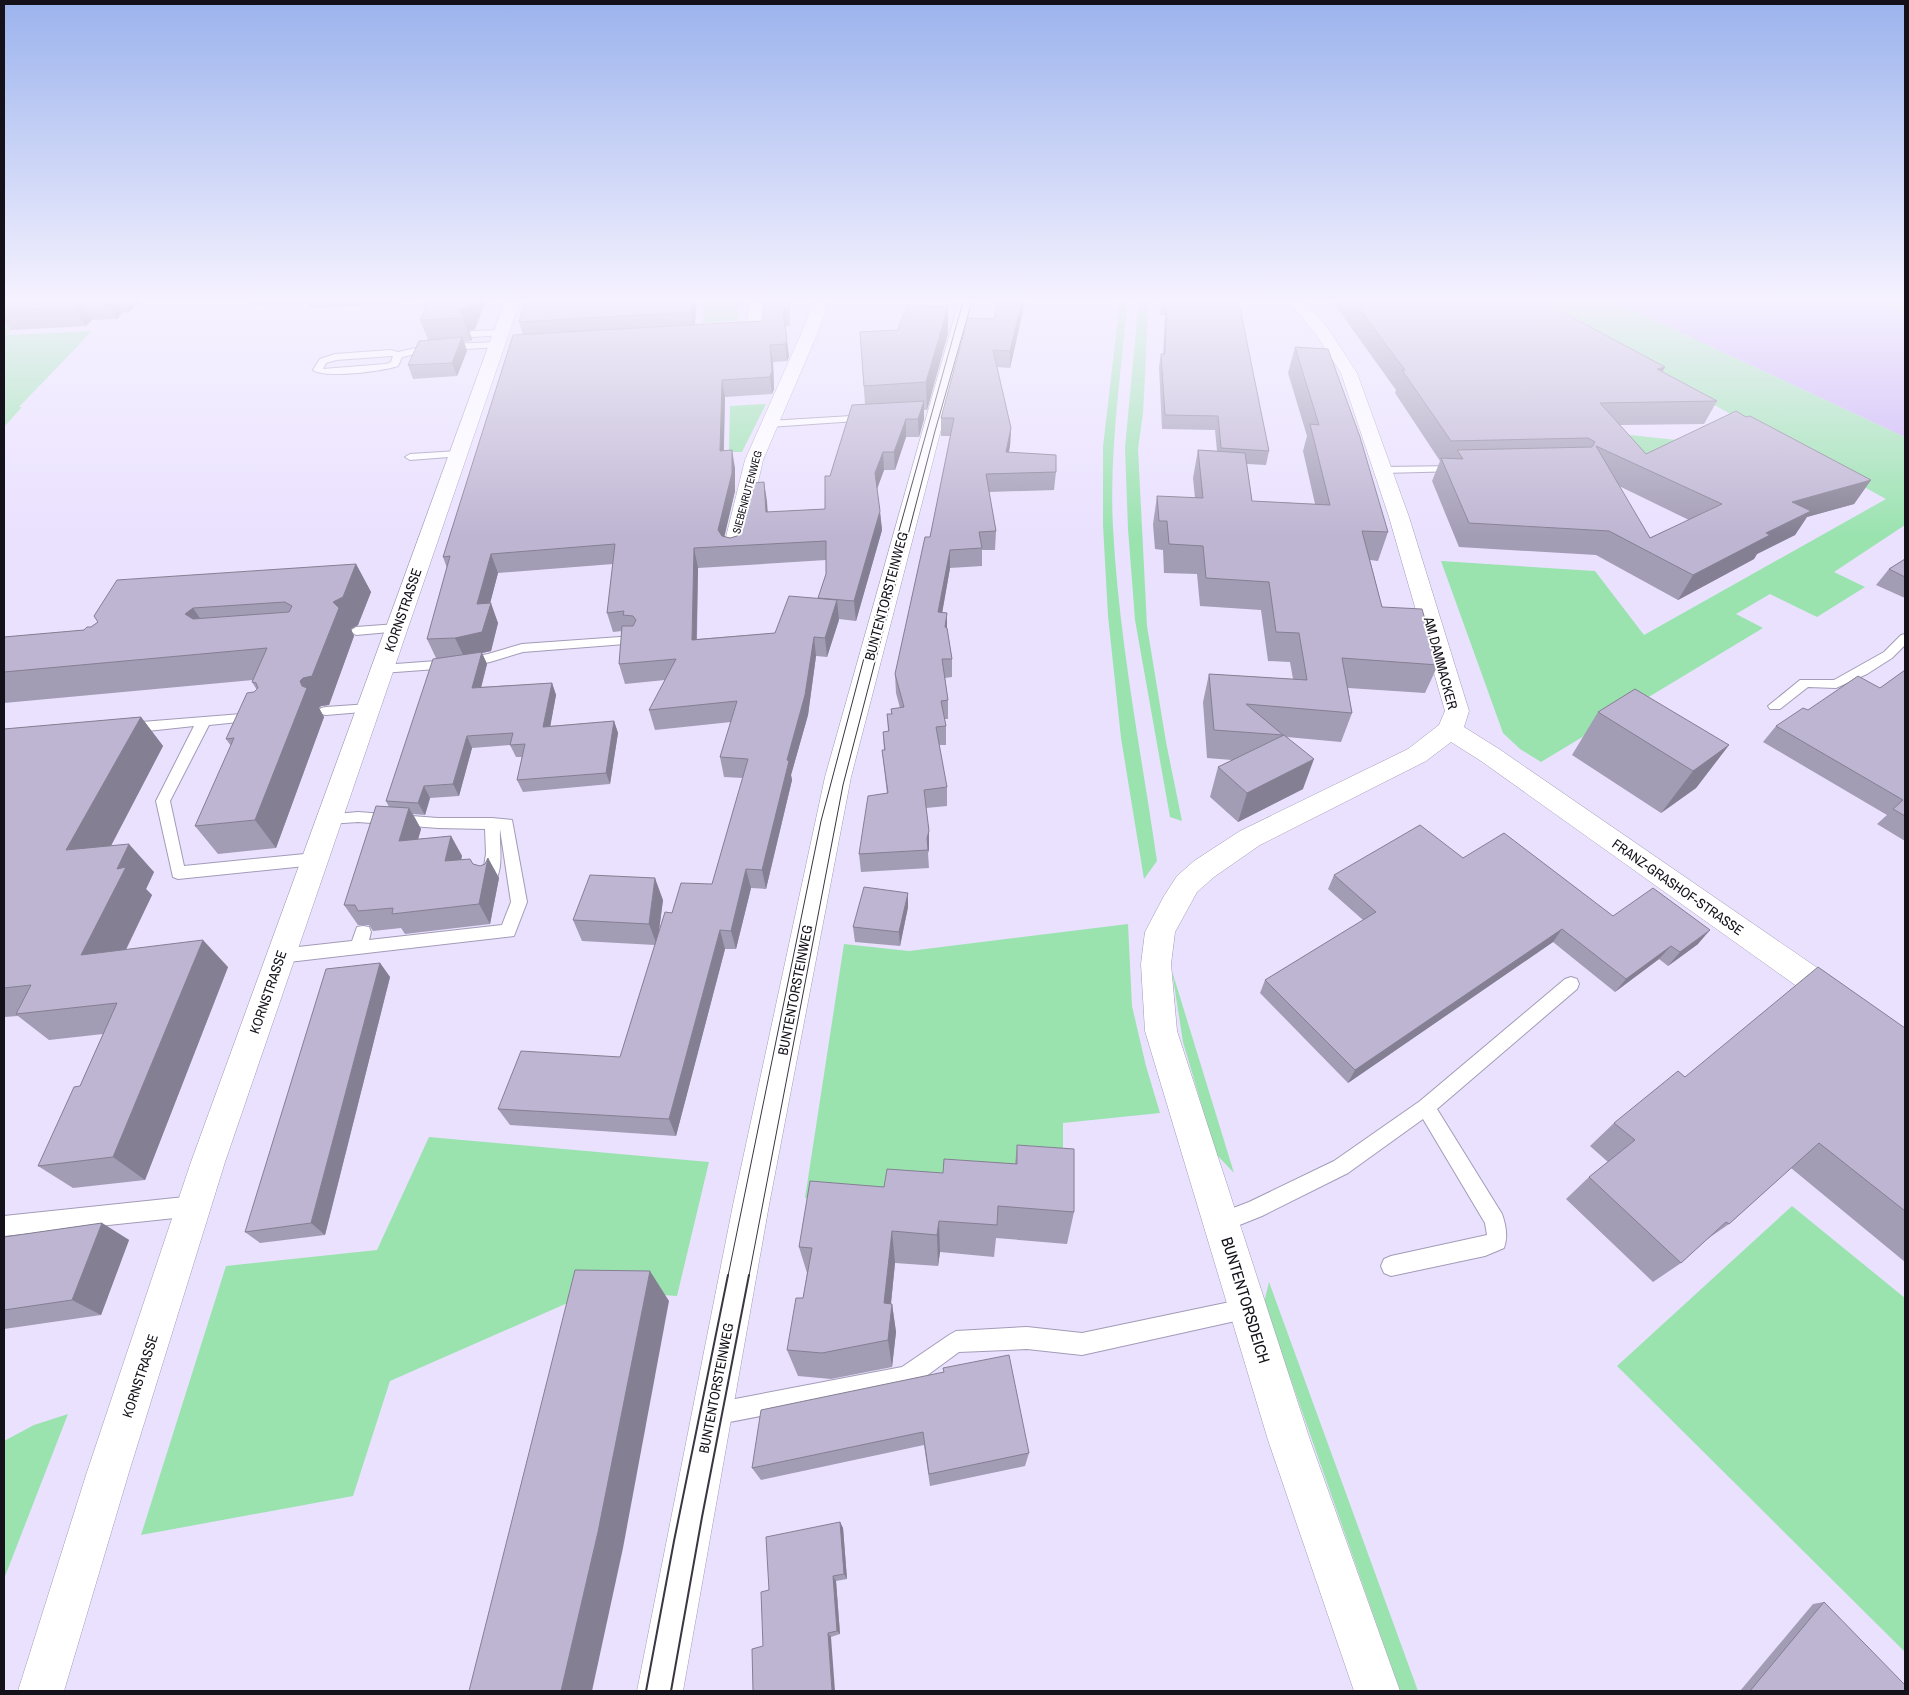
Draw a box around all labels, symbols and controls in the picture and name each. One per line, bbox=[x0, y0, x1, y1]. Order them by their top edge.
street label: SIEBENRUTENWEG bbox=[729, 449, 765, 535]
street label: BUNTENTORSTEINWEG bbox=[860, 530, 912, 662]
street label: KORNSTRASSE bbox=[380, 566, 426, 654]
street label: AM DAMMACKER bbox=[1420, 614, 1462, 711]
street label: FRANZ-GRASHOF-STRASSE bbox=[1609, 835, 1747, 939]
street label: BUNTENTORSTEINWEG bbox=[774, 923, 816, 1057]
street label: KORNSTRASSE bbox=[245, 948, 291, 1036]
street label: BUNTENTORSDEICH bbox=[1216, 1234, 1276, 1366]
street label: BUNTENTORSTEINWEG bbox=[695, 1321, 737, 1455]
street label: KORNSTRASSE bbox=[118, 1332, 162, 1420]

